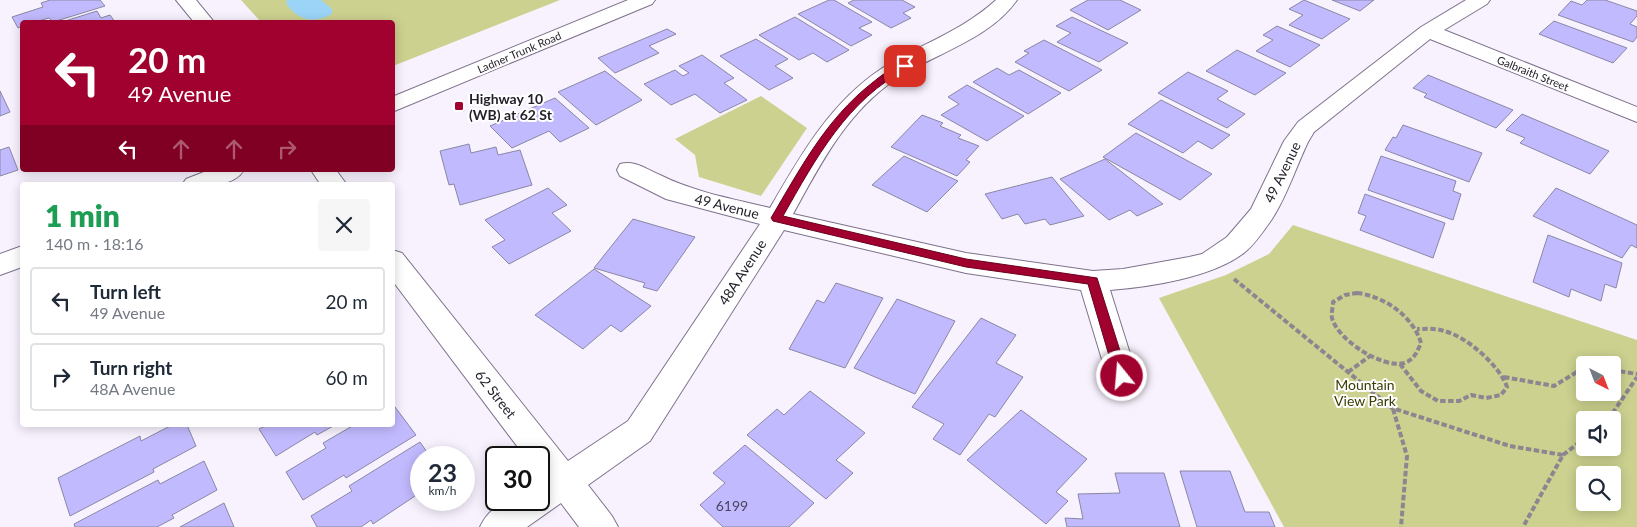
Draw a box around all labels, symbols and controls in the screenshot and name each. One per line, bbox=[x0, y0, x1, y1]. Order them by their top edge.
street label: Ladner Trunk Road bbox=[475, 28, 563, 76]
text: 20 m bbox=[128, 38, 206, 80]
icon: left bbox=[45, 40, 110, 105]
pin bbox=[884, 45, 926, 87]
icon: arrive bbox=[891, 52, 919, 80]
street label: Galbraith Street bbox=[1495, 53, 1571, 93]
text: 49 Avenue bbox=[128, 80, 231, 107]
place label: Highway 10 (WB) at 62 St bbox=[469, 90, 553, 123]
marker: Highway 10 (WB) at 62 St bbox=[453, 100, 465, 112]
icon: left bbox=[114, 135, 142, 163]
icon: ahead bbox=[167, 135, 195, 163]
icon: ahead bbox=[220, 135, 248, 163]
icon: right bbox=[273, 135, 301, 163]
street label: 49 Avenue bbox=[1260, 139, 1304, 205]
street label: 49 Avenue bbox=[693, 190, 761, 222]
text: 1 min bbox=[45, 197, 120, 233]
button: close bbox=[318, 199, 370, 251]
text: 140 m · 18:16 bbox=[45, 234, 144, 253]
street label: 48A Avenue bbox=[715, 236, 769, 308]
text: Turn left bbox=[90, 280, 161, 303]
icon: left bbox=[47, 287, 75, 315]
text: 20 m bbox=[325, 290, 368, 313]
text: 49 Avenue bbox=[90, 303, 165, 322]
position arrow bbox=[1095, 349, 1147, 401]
text: Turn right bbox=[90, 356, 172, 379]
north arrow bbox=[1576, 356, 1621, 401]
map controls bbox=[1576, 356, 1621, 511]
icon: right bbox=[47, 363, 75, 391]
text: 60 m bbox=[325, 366, 368, 389]
street label: 62 Street bbox=[472, 366, 520, 422]
park label: Mountain View Park bbox=[1334, 376, 1397, 409]
text: 48A Avenue bbox=[90, 379, 175, 398]
button: sound bbox=[1576, 411, 1621, 456]
speed limit sign: 30 bbox=[485, 446, 550, 511]
text: 23 bbox=[428, 457, 457, 487]
button: search bbox=[1576, 466, 1621, 511]
text: km/h bbox=[428, 483, 457, 498]
house number: 6199 bbox=[716, 497, 748, 514]

